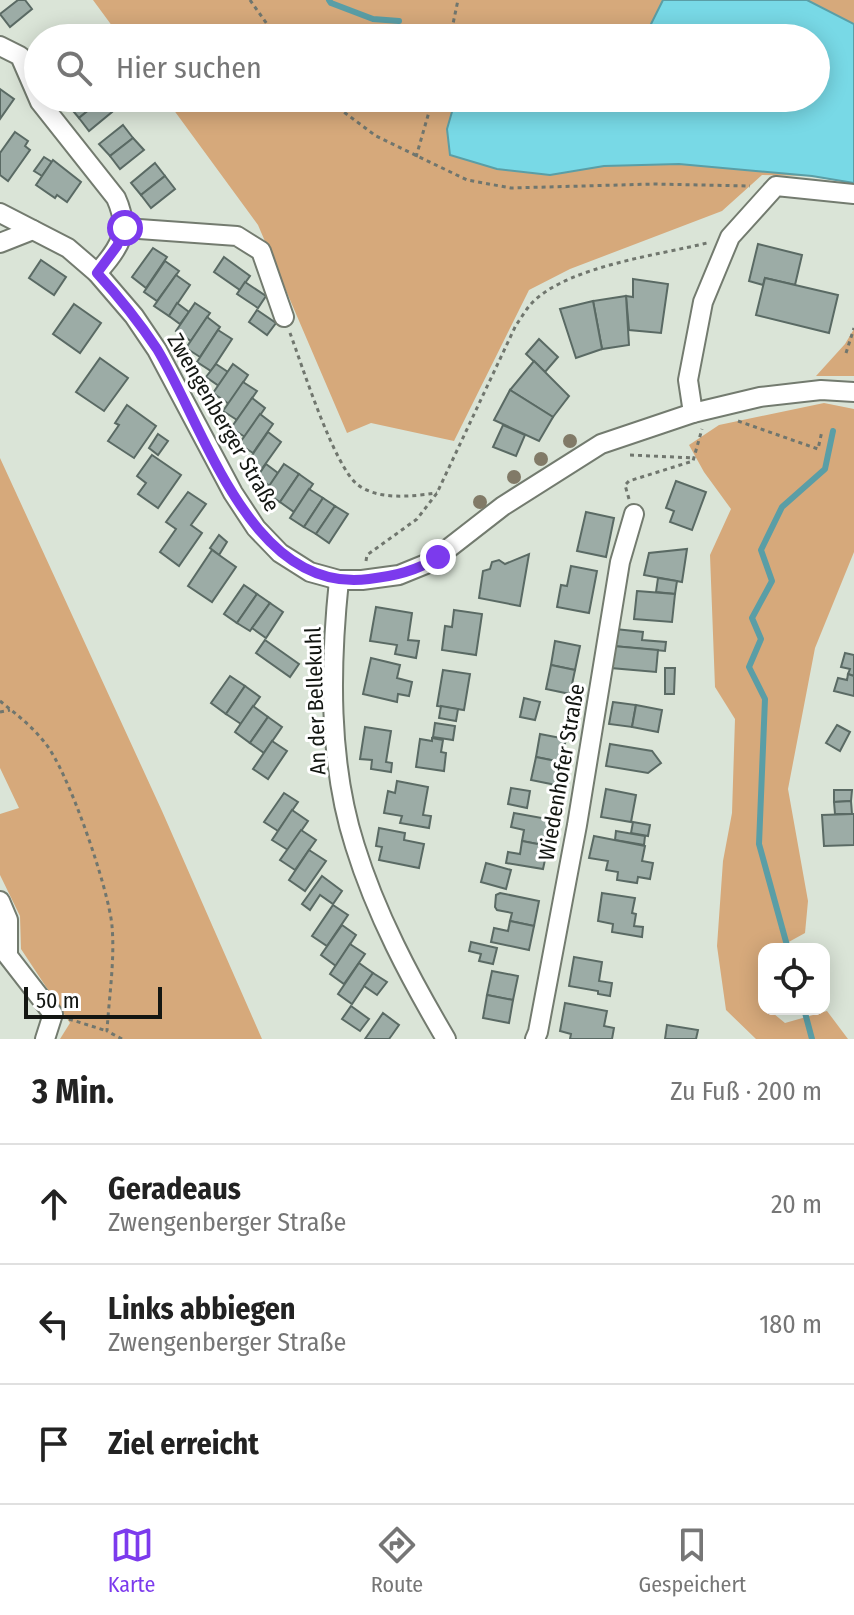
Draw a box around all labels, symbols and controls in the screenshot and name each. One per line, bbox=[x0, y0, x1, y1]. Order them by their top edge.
search box bbox=[24, 24, 830, 112]
icon: search bbox=[52, 46, 96, 90]
text: Hier suchen bbox=[116, 50, 262, 86]
route start bbox=[107, 210, 143, 246]
street label: Zwengenberger Straße bbox=[161, 328, 286, 516]
route end bbox=[420, 539, 456, 575]
street label: An der Bellekuhl bbox=[299, 626, 332, 775]
street label: Wiedenhofer Straße bbox=[533, 682, 590, 863]
map controls bbox=[758, 943, 830, 1015]
button: locate bbox=[758, 943, 830, 1015]
scale bar bbox=[24, 983, 162, 1019]
text: 50 m bbox=[36, 987, 80, 1014]
text: 3 Min. bbox=[32, 1071, 114, 1112]
text: Zu Fuß · 200 m bbox=[670, 1076, 822, 1107]
text: Geradeaus bbox=[108, 1171, 241, 1207]
icon: ahead bbox=[32, 1182, 76, 1226]
text: 20 m bbox=[771, 1189, 822, 1220]
text: Zwengenberger Straße bbox=[108, 1207, 346, 1238]
text: Links abbiegen bbox=[108, 1291, 296, 1327]
icon: left bbox=[32, 1302, 76, 1346]
text: 180 m bbox=[759, 1309, 822, 1340]
text: Zwengenberger Straße bbox=[108, 1327, 346, 1358]
icon: arrive bbox=[32, 1422, 76, 1466]
text: Ziel erreicht bbox=[108, 1426, 259, 1462]
tab: Karte bbox=[108, 1523, 155, 1598]
tab: Route bbox=[371, 1523, 423, 1598]
tab: Gespeichert bbox=[639, 1523, 746, 1598]

